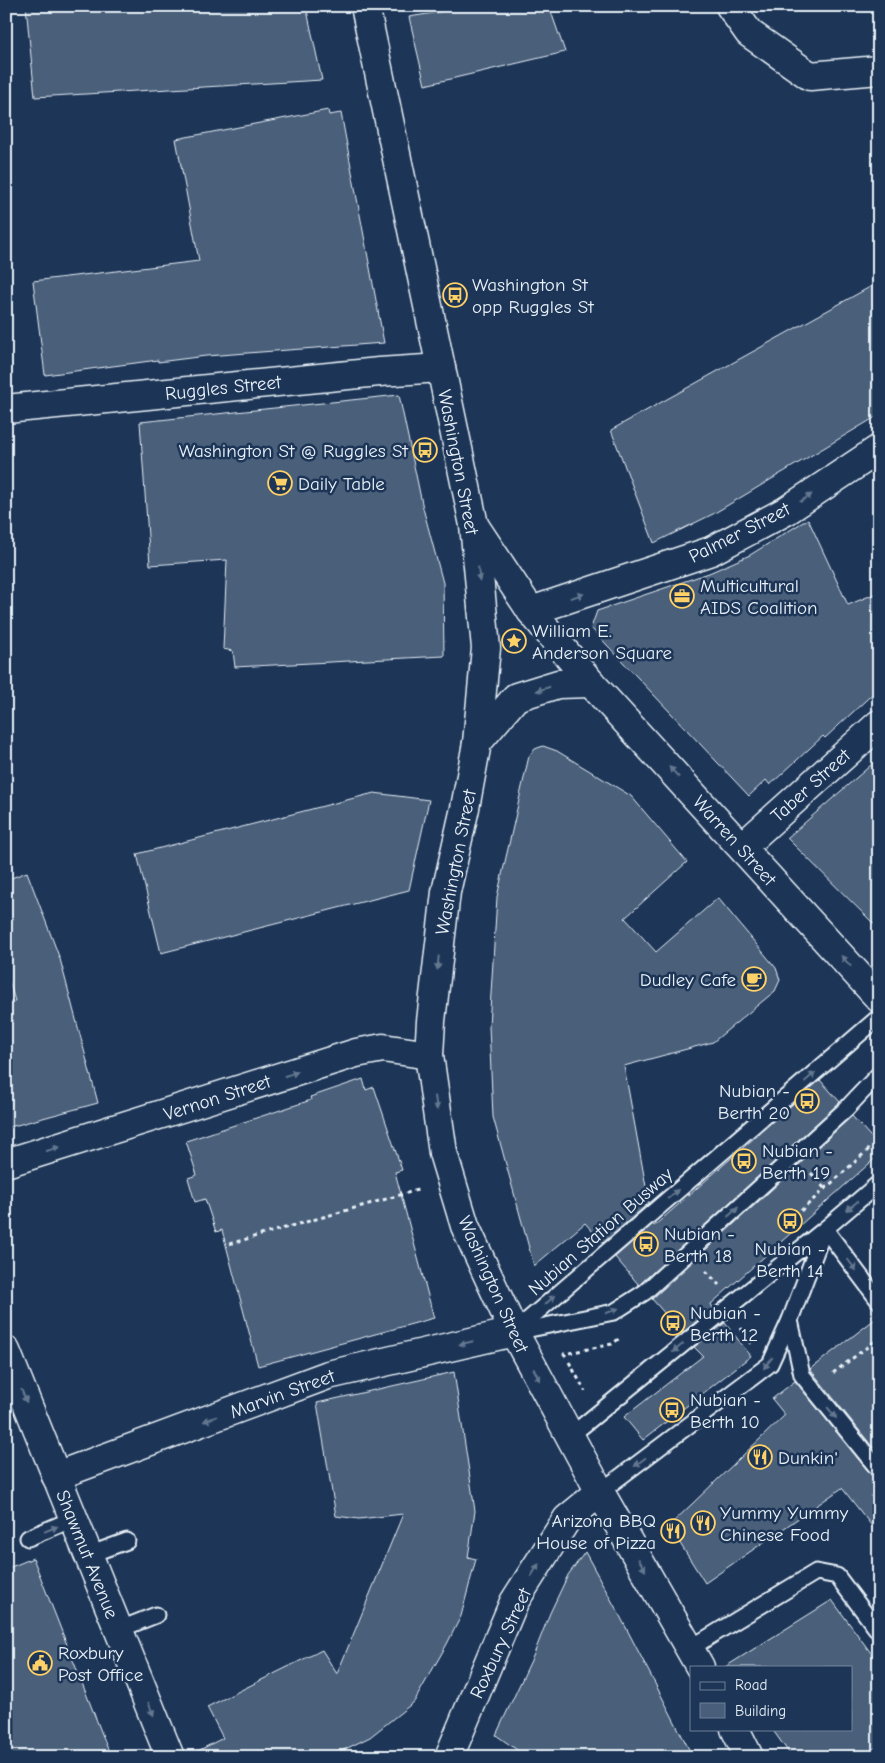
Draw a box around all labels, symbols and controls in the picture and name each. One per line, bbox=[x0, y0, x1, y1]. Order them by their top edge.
place label: Washington St opp Ruggles St bbox=[472, 274, 594, 318]
bus stop icon: Washington St opp Ruggles St bbox=[442, 282, 468, 308]
street label: Ruggles Street bbox=[164, 371, 283, 405]
street label: Washington Street bbox=[433, 388, 483, 537]
bus stop icon: Washington St @ Ruggles St bbox=[412, 437, 438, 463]
place label: Washington St @ Ruggles St bbox=[179, 440, 409, 462]
supermarket icon: Daily Table bbox=[267, 470, 293, 496]
place label: Daily Table bbox=[298, 473, 385, 495]
one-way arrow bbox=[799, 493, 812, 502]
street label: Palmer Street bbox=[685, 498, 794, 568]
one-way arrow bbox=[475, 566, 483, 582]
place label: Multicultural AIDS Coalition bbox=[700, 575, 818, 619]
office icon: Multicultural AIDS Coalition bbox=[669, 583, 695, 609]
one-way arrow bbox=[570, 592, 585, 600]
place label: William E. Anderson Square bbox=[532, 620, 672, 664]
place icon: William E. Anderson Square bbox=[501, 628, 527, 654]
one-way arrow bbox=[536, 685, 551, 693]
street label: Taber Street bbox=[766, 744, 855, 827]
one-way arrow bbox=[668, 767, 680, 779]
street label: Washington Street bbox=[431, 787, 481, 937]
street label: Warren Street bbox=[688, 791, 781, 891]
one-way arrow bbox=[434, 955, 442, 971]
one-way arrow bbox=[840, 956, 852, 968]
cafe icon: Dudley Cafe bbox=[741, 966, 767, 992]
place label: Dudley Cafe bbox=[640, 969, 736, 991]
one-way arrow bbox=[284, 1069, 299, 1077]
street label: Vernon Street bbox=[161, 1070, 274, 1126]
one-way arrow bbox=[803, 1071, 816, 1082]
place label: Nubian - Berth 20 bbox=[718, 1080, 790, 1124]
bus stop icon: Nubian - Berth 20 bbox=[794, 1088, 820, 1114]
one-way arrow bbox=[432, 1095, 440, 1111]
place label: Nubian - Berth 19 bbox=[762, 1140, 833, 1184]
one-way arrow bbox=[45, 1144, 60, 1152]
bus stop icon: Nubian - Berth 19 bbox=[731, 1148, 757, 1174]
street label: Nubian Station Busway bbox=[524, 1163, 678, 1300]
one-way arrow bbox=[667, 1188, 679, 1200]
one-way arrow bbox=[846, 1200, 858, 1212]
one-way arrow bbox=[726, 1206, 739, 1217]
bus stop icon: Nubian - Berth 14 bbox=[777, 1208, 803, 1234]
street label: Washington Street bbox=[453, 1213, 533, 1357]
place label: Nubian - Berth 18 bbox=[664, 1223, 735, 1267]
bus stop icon: Nubian - Berth 18 bbox=[633, 1231, 659, 1257]
place label: Nubian - Berth 14 bbox=[755, 1238, 825, 1282]
one-way arrow bbox=[846, 1258, 857, 1271]
one-way arrow bbox=[544, 1295, 557, 1306]
place label: Nubian - Berth 12 bbox=[690, 1302, 761, 1346]
one-way arrow bbox=[605, 1307, 620, 1315]
bus stop icon: Nubian - Berth 12 bbox=[660, 1310, 686, 1336]
one-way arrow bbox=[458, 1339, 473, 1347]
one-way arrow bbox=[672, 1342, 685, 1353]
one-way arrow bbox=[763, 1357, 774, 1370]
street label: Marvin Street bbox=[227, 1365, 338, 1423]
one-way arrow bbox=[533, 1368, 541, 1382]
one-way arrow bbox=[21, 1389, 29, 1403]
place label: Nubian - Berth 10 bbox=[690, 1389, 761, 1433]
bus stop icon: Nubian - Berth 10 bbox=[659, 1397, 685, 1423]
one-way arrow bbox=[827, 1406, 838, 1419]
one-way arrow bbox=[202, 1415, 217, 1423]
restaurant icon: Dunkin' bbox=[747, 1444, 773, 1470]
place label: Dunkin' bbox=[778, 1447, 838, 1469]
one-way arrow bbox=[633, 1457, 647, 1467]
street label: Shawmut Avenue bbox=[51, 1487, 123, 1622]
place label: Yummy Yummy Chinese Food bbox=[720, 1502, 849, 1546]
place label: Arizona BBQ House of Pizza bbox=[536, 1510, 656, 1554]
restaurant icon: Yummy Yummy Chinese Food bbox=[690, 1510, 716, 1536]
restaurant icon: Arizona BBQ House of Pizza bbox=[660, 1518, 686, 1544]
one-way arrow bbox=[44, 1524, 58, 1532]
one-way arrow bbox=[637, 1558, 646, 1571]
one-way arrow bbox=[530, 1563, 540, 1576]
street label: Roxbury Street bbox=[466, 1584, 536, 1702]
place label: Roxbury Post Office bbox=[58, 1642, 143, 1686]
public building icon: Roxbury Post Office bbox=[27, 1650, 53, 1676]
legend bbox=[690, 1666, 852, 1730]
text: Road bbox=[735, 1676, 767, 1694]
one-way arrow bbox=[147, 1702, 155, 1716]
text: Building bbox=[735, 1702, 786, 1720]

